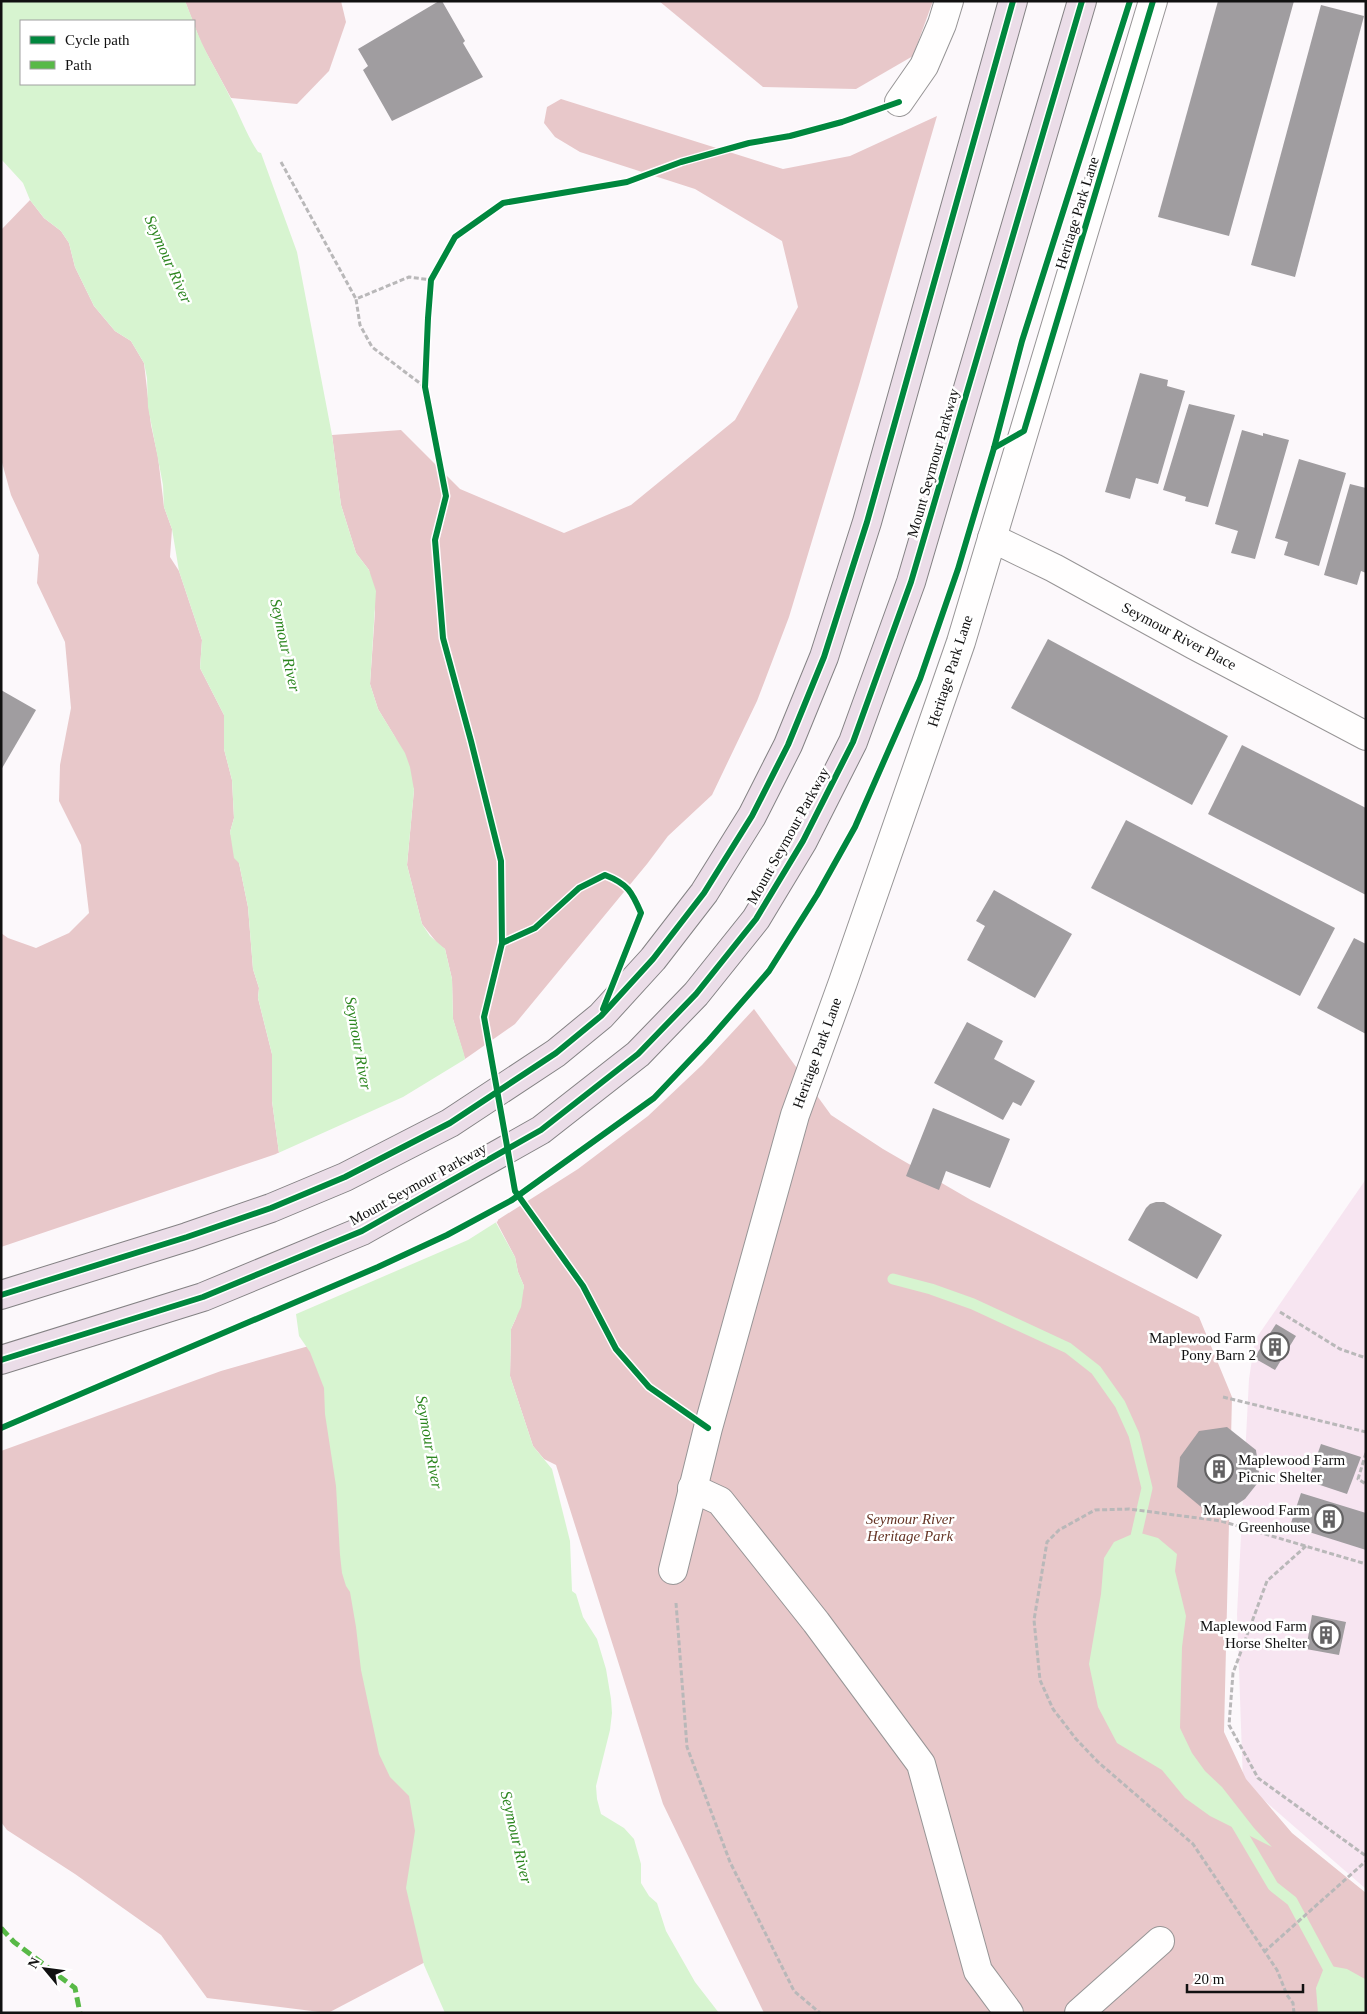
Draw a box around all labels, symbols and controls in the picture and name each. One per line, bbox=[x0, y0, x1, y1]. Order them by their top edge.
legend bbox=[20, 20, 195, 85]
text: Cycle path bbox=[65, 32, 130, 48]
text: Path bbox=[65, 57, 92, 73]
street label: Heritage Park Lane bbox=[1052, 155, 1102, 271]
water label: Seymour River bbox=[141, 213, 196, 307]
street label: Mount Seymour Parkway bbox=[904, 386, 962, 539]
water label: Seymour River bbox=[266, 597, 304, 694]
street label: Seymour River Place bbox=[1119, 599, 1239, 673]
street label: Heritage Park Lane bbox=[924, 613, 976, 729]
street label: Mount Seymour Parkway bbox=[744, 764, 833, 907]
water label: Seymour River bbox=[341, 995, 375, 1092]
street label: Heritage Park Lane bbox=[790, 995, 845, 1111]
street label: Mount Seymour Parkway bbox=[347, 1139, 490, 1228]
place label: Maplewood Farm Pony Barn 2 bbox=[1149, 1330, 1256, 1363]
building icon: Maplewood Farm Pony Barn 2 bbox=[1260, 1332, 1290, 1362]
water label: Seymour River bbox=[412, 1394, 446, 1491]
place label: Maplewood Farm Picnic Shelter bbox=[1238, 1452, 1345, 1485]
building icon: Maplewood Farm Picnic Shelter bbox=[1204, 1454, 1234, 1484]
place label: Maplewood Farm Greenhouse bbox=[1203, 1502, 1310, 1535]
building icon: Maplewood Farm Greenhouse bbox=[1314, 1504, 1344, 1534]
park label: Seymour River Heritage Park bbox=[866, 1511, 955, 1544]
place label: Maplewood Farm Horse Shelter bbox=[1200, 1618, 1307, 1651]
building icon: Maplewood Farm Horse Shelter bbox=[1311, 1620, 1341, 1650]
water label: Seymour River bbox=[497, 1789, 536, 1886]
north arrow bbox=[20, 1944, 70, 1994]
text: N bbox=[25, 1955, 43, 1971]
scale bar bbox=[1187, 1962, 1303, 1994]
text: 20 m bbox=[1194, 1971, 1225, 1987]

